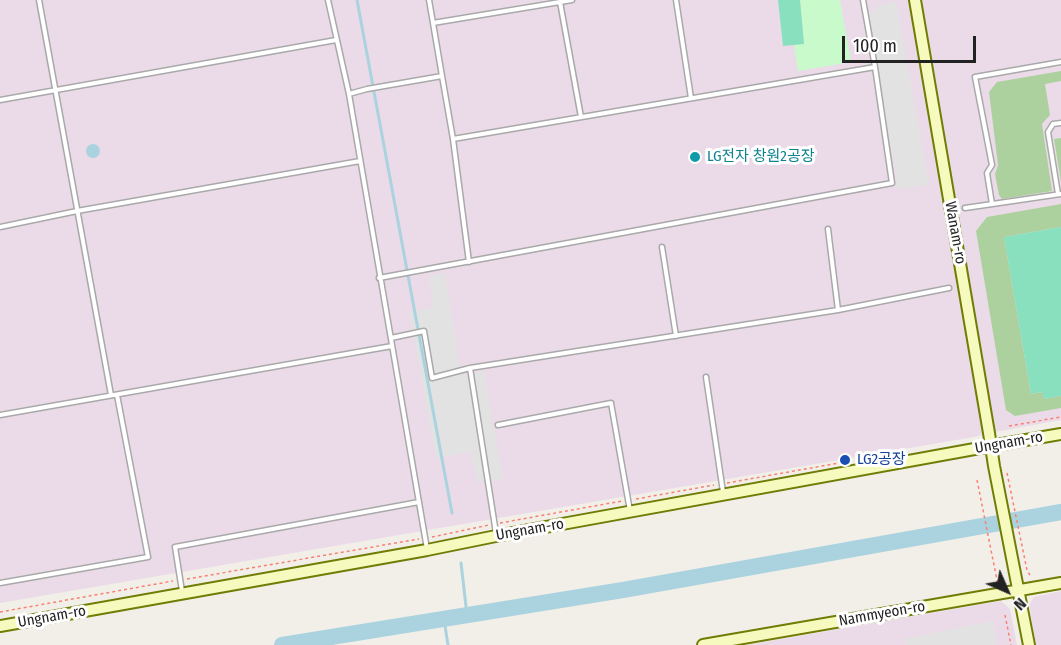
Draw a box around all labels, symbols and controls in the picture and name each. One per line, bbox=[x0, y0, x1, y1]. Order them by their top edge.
scale bar bbox=[845, 24, 978, 62]
text: 100 m bbox=[853, 35, 897, 57]
place label: LG전자 창원2공장 bbox=[707, 148, 815, 166]
marker: LG전자 창원2공장 bbox=[688, 150, 702, 164]
street label: Wanam-ro bbox=[941, 200, 969, 266]
street label: Ungnam-ro bbox=[974, 428, 1044, 458]
place label: LG2공장 bbox=[857, 451, 906, 469]
marker: LG2공장 bbox=[838, 453, 852, 467]
street label: Ungnam-ro bbox=[495, 515, 565, 545]
north arrow bbox=[977, 561, 1037, 621]
text: N bbox=[1010, 594, 1030, 614]
street label: Nammyeon-ro bbox=[837, 598, 927, 630]
street label: Ungnam-ro bbox=[17, 602, 87, 632]

